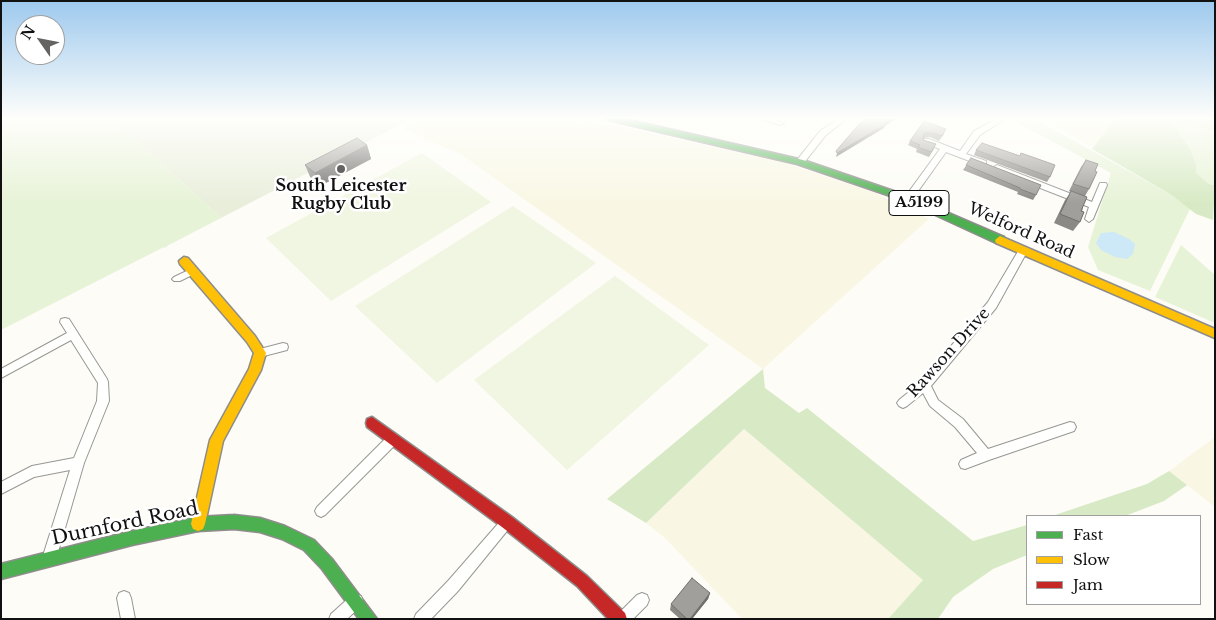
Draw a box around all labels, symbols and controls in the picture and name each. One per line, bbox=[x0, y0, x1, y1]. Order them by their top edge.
north arrow bbox=[15, 15, 65, 65]
text: N bbox=[17, 22, 39, 43]
marker: South Leicester Rugby Club bbox=[335, 163, 347, 175]
place label: South Leicester Rugby Club bbox=[276, 176, 406, 214]
road number: A5199 bbox=[889, 190, 949, 216]
street label: Welford Road bbox=[965, 199, 1077, 263]
street label: Rawson Drive bbox=[904, 304, 994, 402]
street label: Durnford Road bbox=[50, 497, 200, 551]
legend bbox=[1026, 515, 1201, 605]
text: Fast bbox=[1073, 525, 1103, 544]
text: Slow bbox=[1073, 550, 1110, 569]
text: Jam bbox=[1073, 575, 1103, 594]

